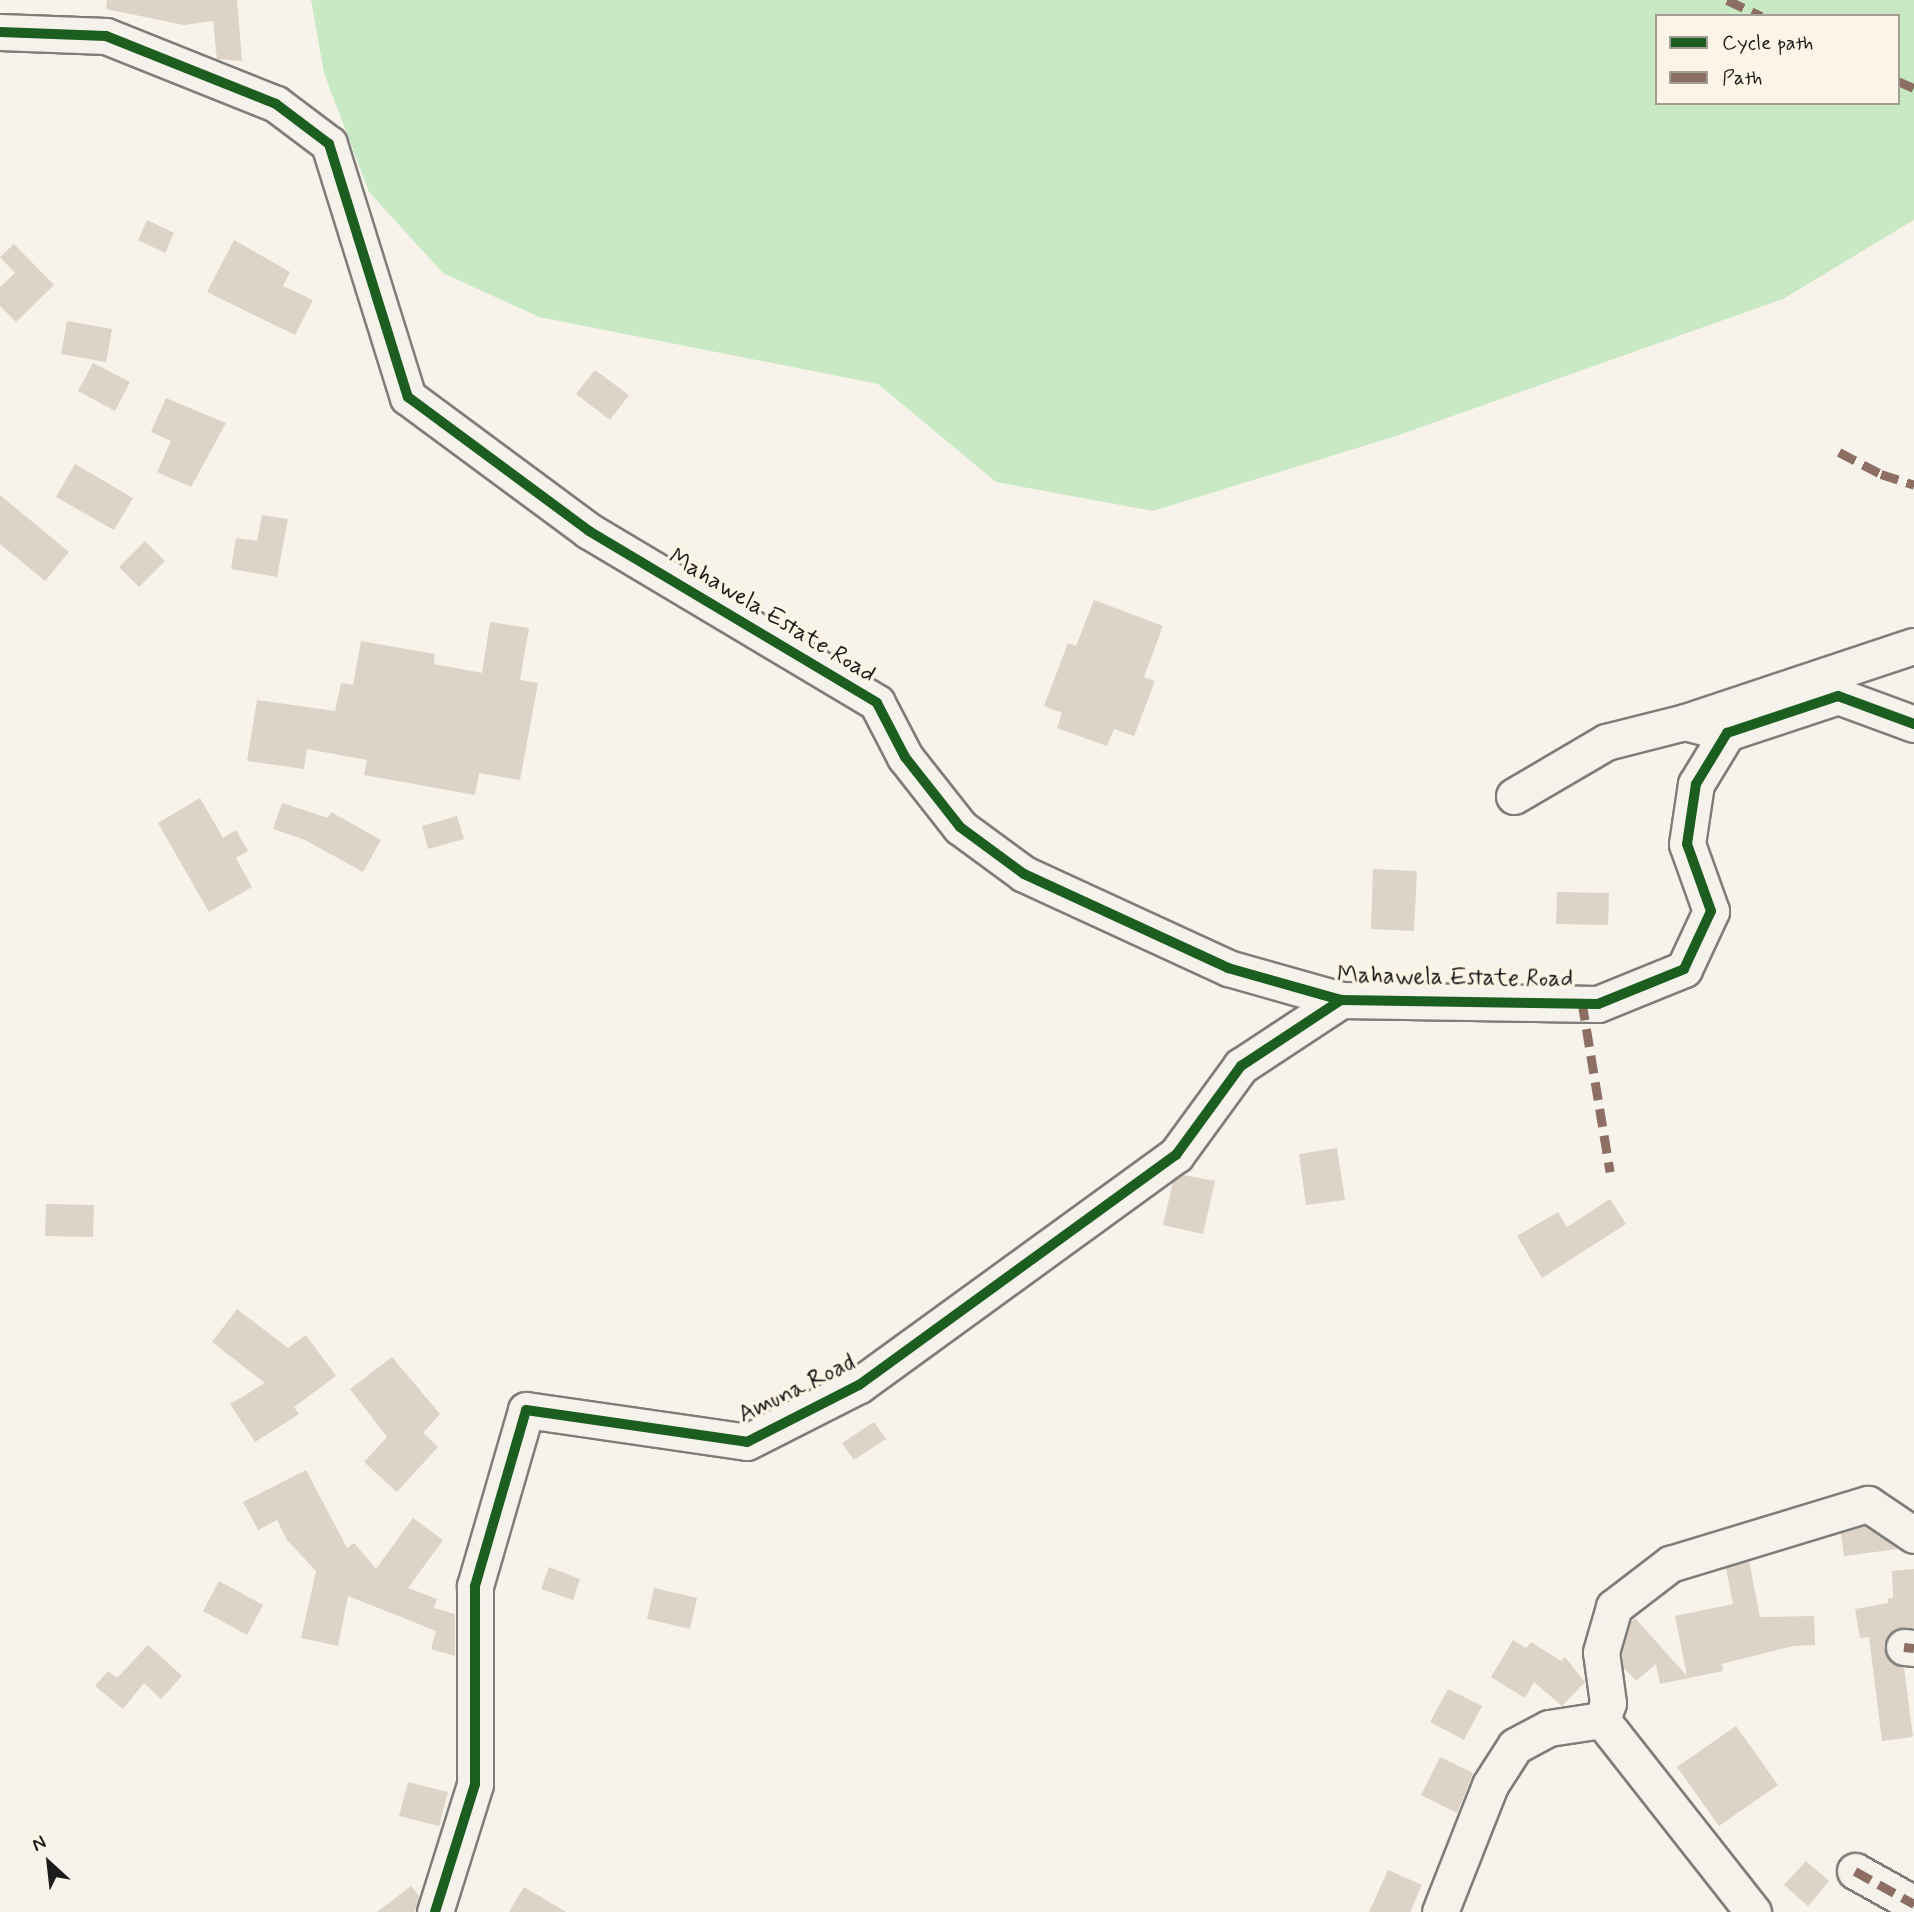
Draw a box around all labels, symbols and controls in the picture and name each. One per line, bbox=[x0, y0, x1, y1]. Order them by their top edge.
legend bbox=[1655, 14, 1900, 105]
text: Cycle path bbox=[1722, 29, 1813, 57]
text: Path bbox=[1722, 64, 1762, 92]
street label: Mahawela Estate Road bbox=[664, 543, 880, 689]
street label: Mahawela Estate Road bbox=[1338, 962, 1572, 994]
street label: Amuna Road bbox=[734, 1349, 860, 1429]
north arrow bbox=[14, 1828, 84, 1898]
text: N bbox=[28, 1830, 51, 1858]

